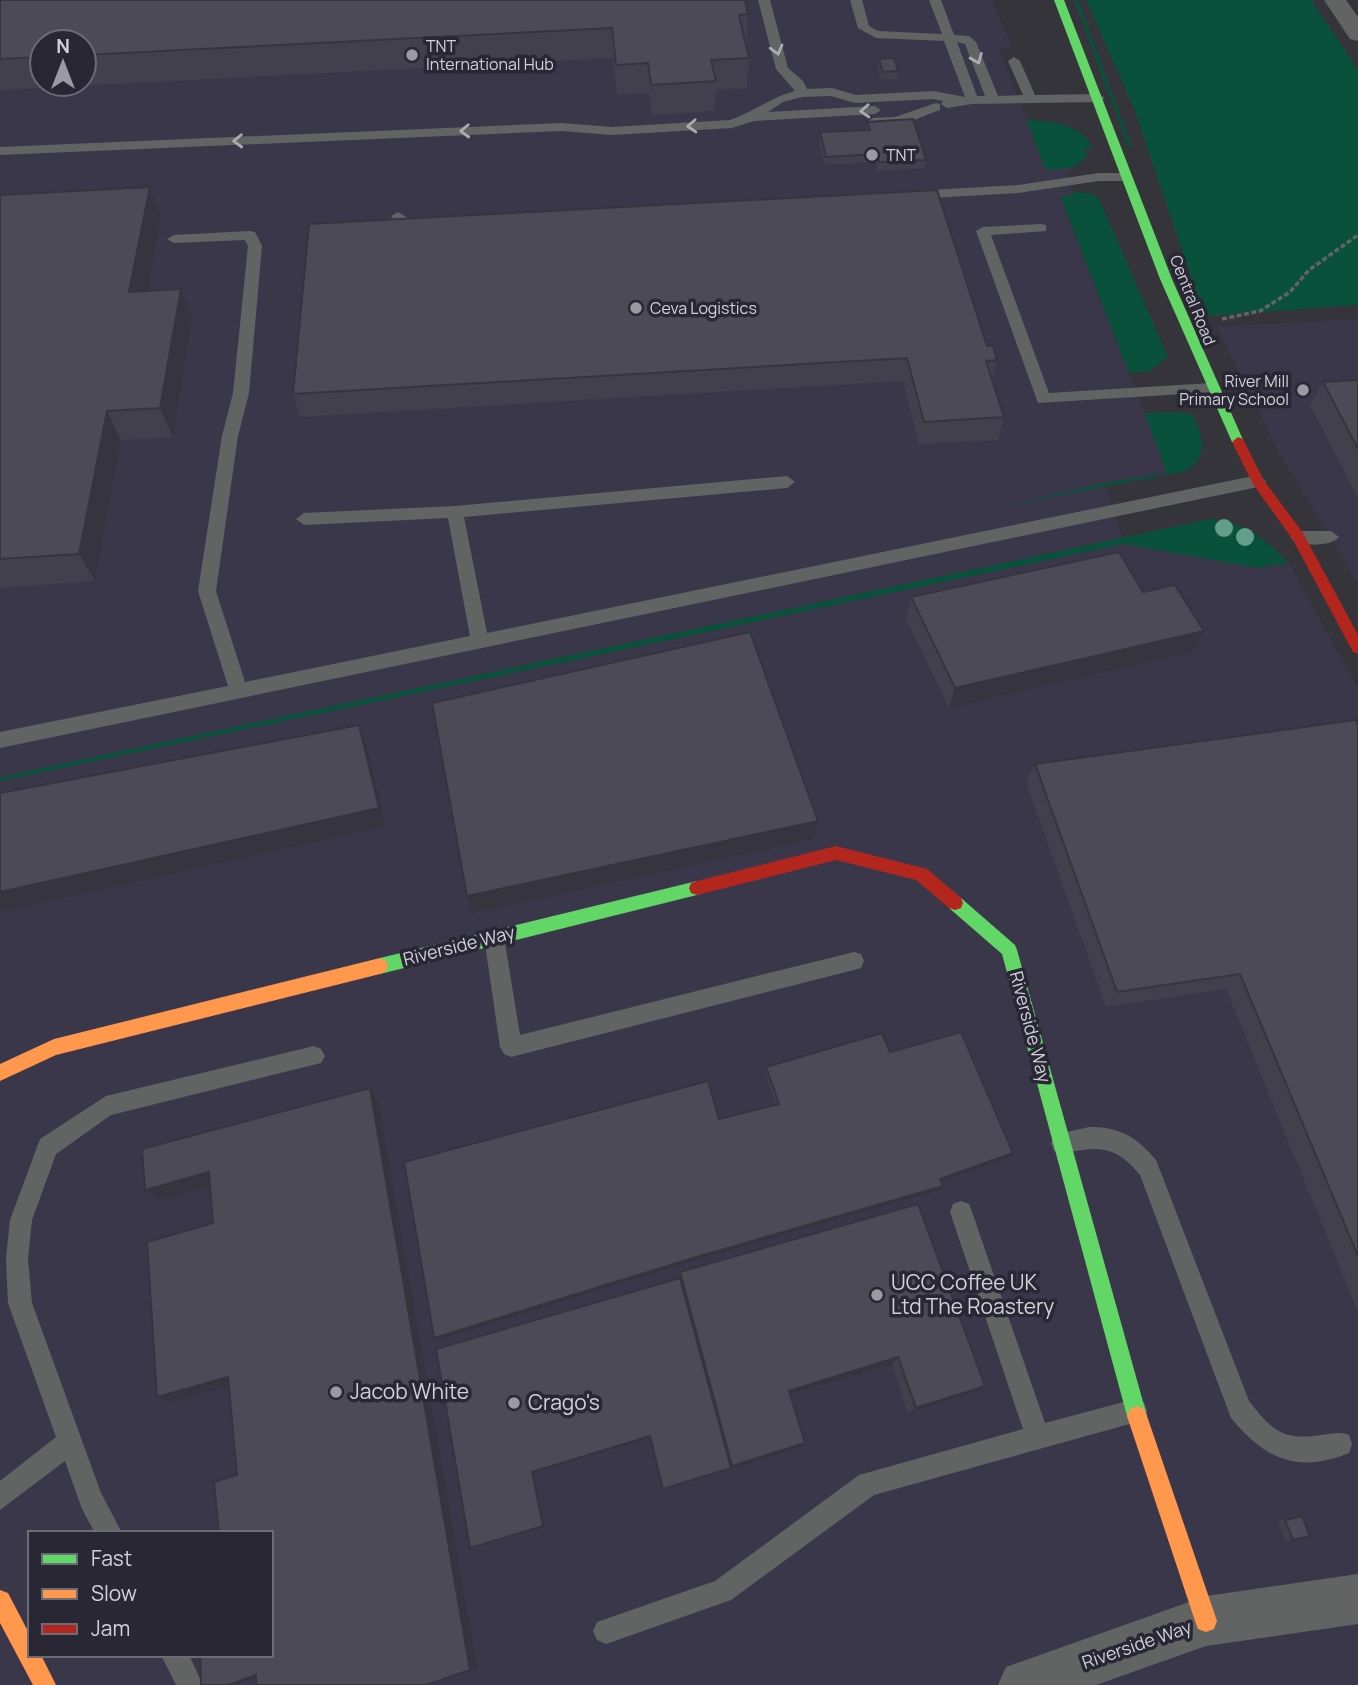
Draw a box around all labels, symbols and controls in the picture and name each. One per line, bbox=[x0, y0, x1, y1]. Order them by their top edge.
north arrow bbox=[28, 28, 98, 98]
text: N bbox=[56, 33, 70, 59]
place label: TNT International Hub bbox=[426, 35, 554, 75]
one-way arrow bbox=[769, 44, 783, 56]
marker: TNT International Hub bbox=[404, 47, 420, 63]
one-way arrow bbox=[969, 52, 983, 64]
one-way arrow bbox=[860, 103, 871, 118]
one-way arrow bbox=[686, 119, 697, 134]
one-way arrow bbox=[459, 124, 470, 139]
one-way arrow bbox=[232, 133, 243, 148]
place label: TNT bbox=[886, 144, 916, 166]
marker: TNT bbox=[864, 147, 880, 163]
street label: Central Road bbox=[1165, 252, 1221, 348]
place label: Ceva Logistics bbox=[650, 297, 757, 319]
marker: Ceva Logistics bbox=[628, 300, 644, 316]
place label: River Mill Primary School bbox=[1179, 370, 1289, 410]
marker: River Mill Primary School bbox=[1295, 382, 1311, 398]
street label: Riverside Way bbox=[400, 919, 518, 971]
street label: Riverside Way bbox=[1005, 968, 1057, 1086]
place label: UCC Coffee UK Ltd The Roastery bbox=[891, 1268, 1054, 1320]
marker: UCC Coffee UK Ltd The Roastery bbox=[869, 1287, 885, 1303]
place label: Jacob White bbox=[350, 1377, 469, 1405]
marker: Jacob White bbox=[328, 1384, 344, 1400]
place label: Crago's bbox=[528, 1388, 600, 1416]
marker: Crago's bbox=[506, 1395, 522, 1411]
legend bbox=[28, 1531, 273, 1657]
text: Fast bbox=[91, 1544, 132, 1572]
text: Slow bbox=[91, 1579, 137, 1607]
text: Jam bbox=[91, 1614, 130, 1642]
street label: Riverside Way bbox=[1079, 1614, 1195, 1674]

